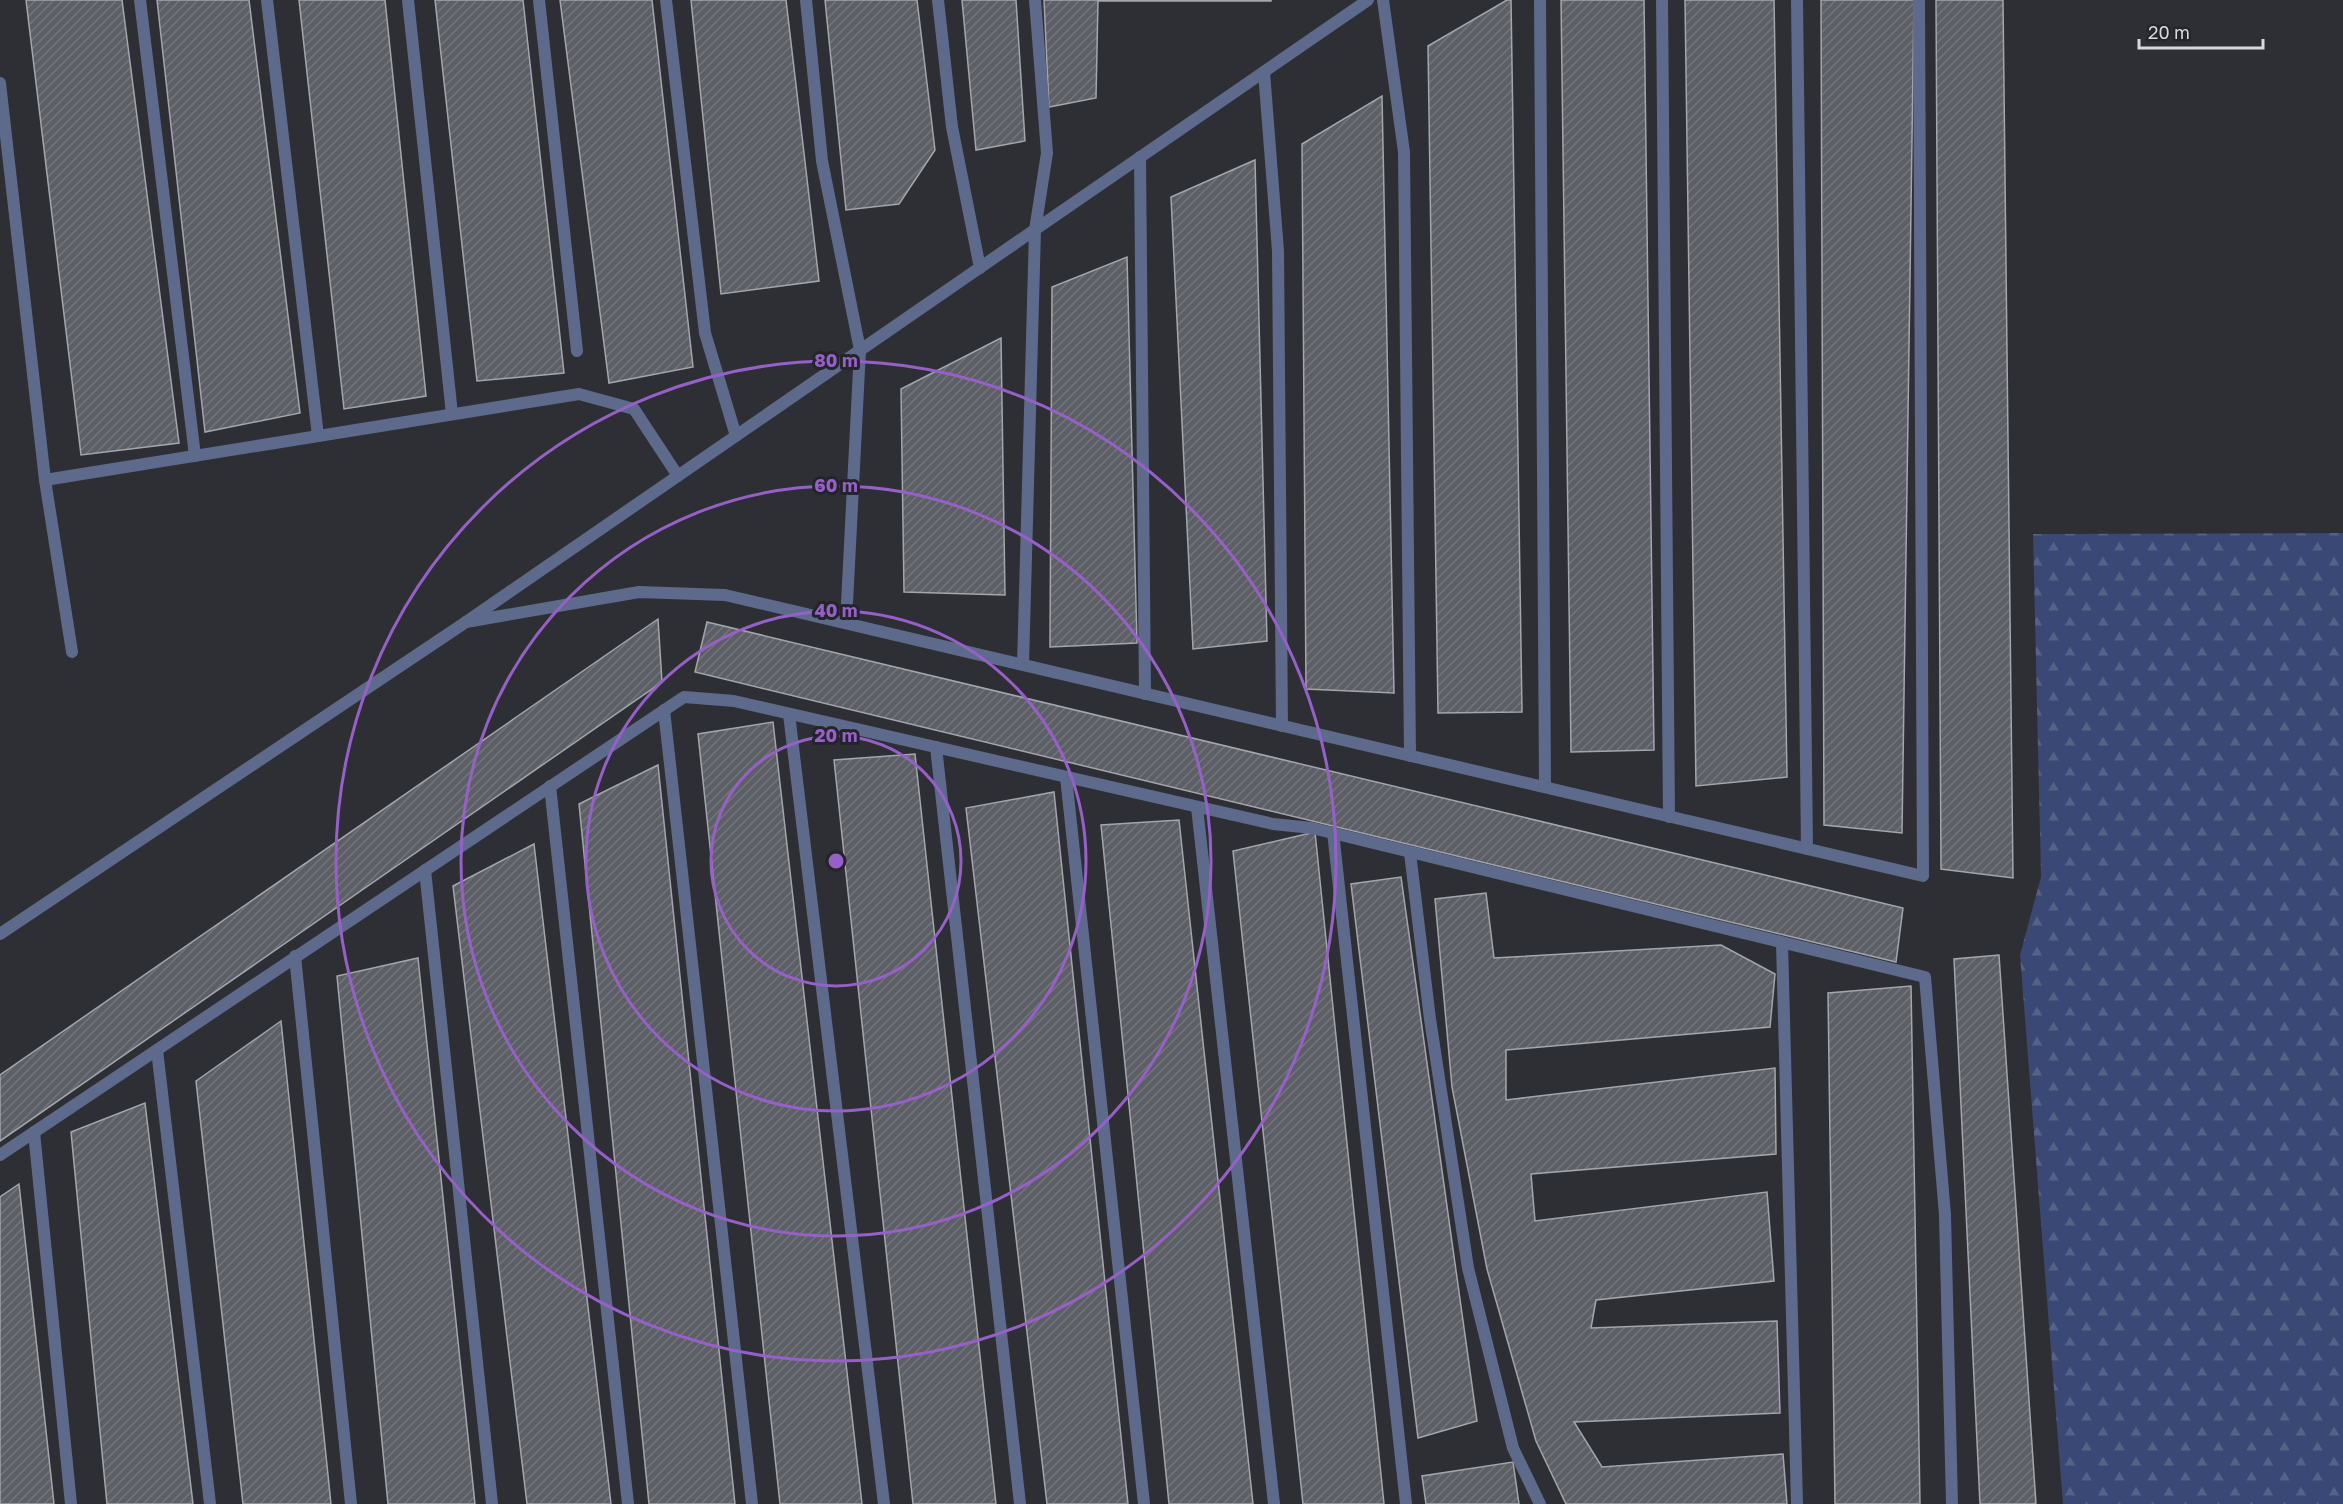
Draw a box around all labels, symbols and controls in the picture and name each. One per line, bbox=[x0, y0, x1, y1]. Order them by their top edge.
scale bar bbox=[2139, 12, 2264, 50]
text: 20 m bbox=[2148, 21, 2190, 43]
text: 80 m bbox=[814, 349, 858, 371]
text: 60 m bbox=[814, 474, 858, 496]
text: 40 m bbox=[814, 599, 858, 621]
text: 20 m bbox=[815, 724, 857, 746]
centre of rings bbox=[826, 851, 846, 871]

